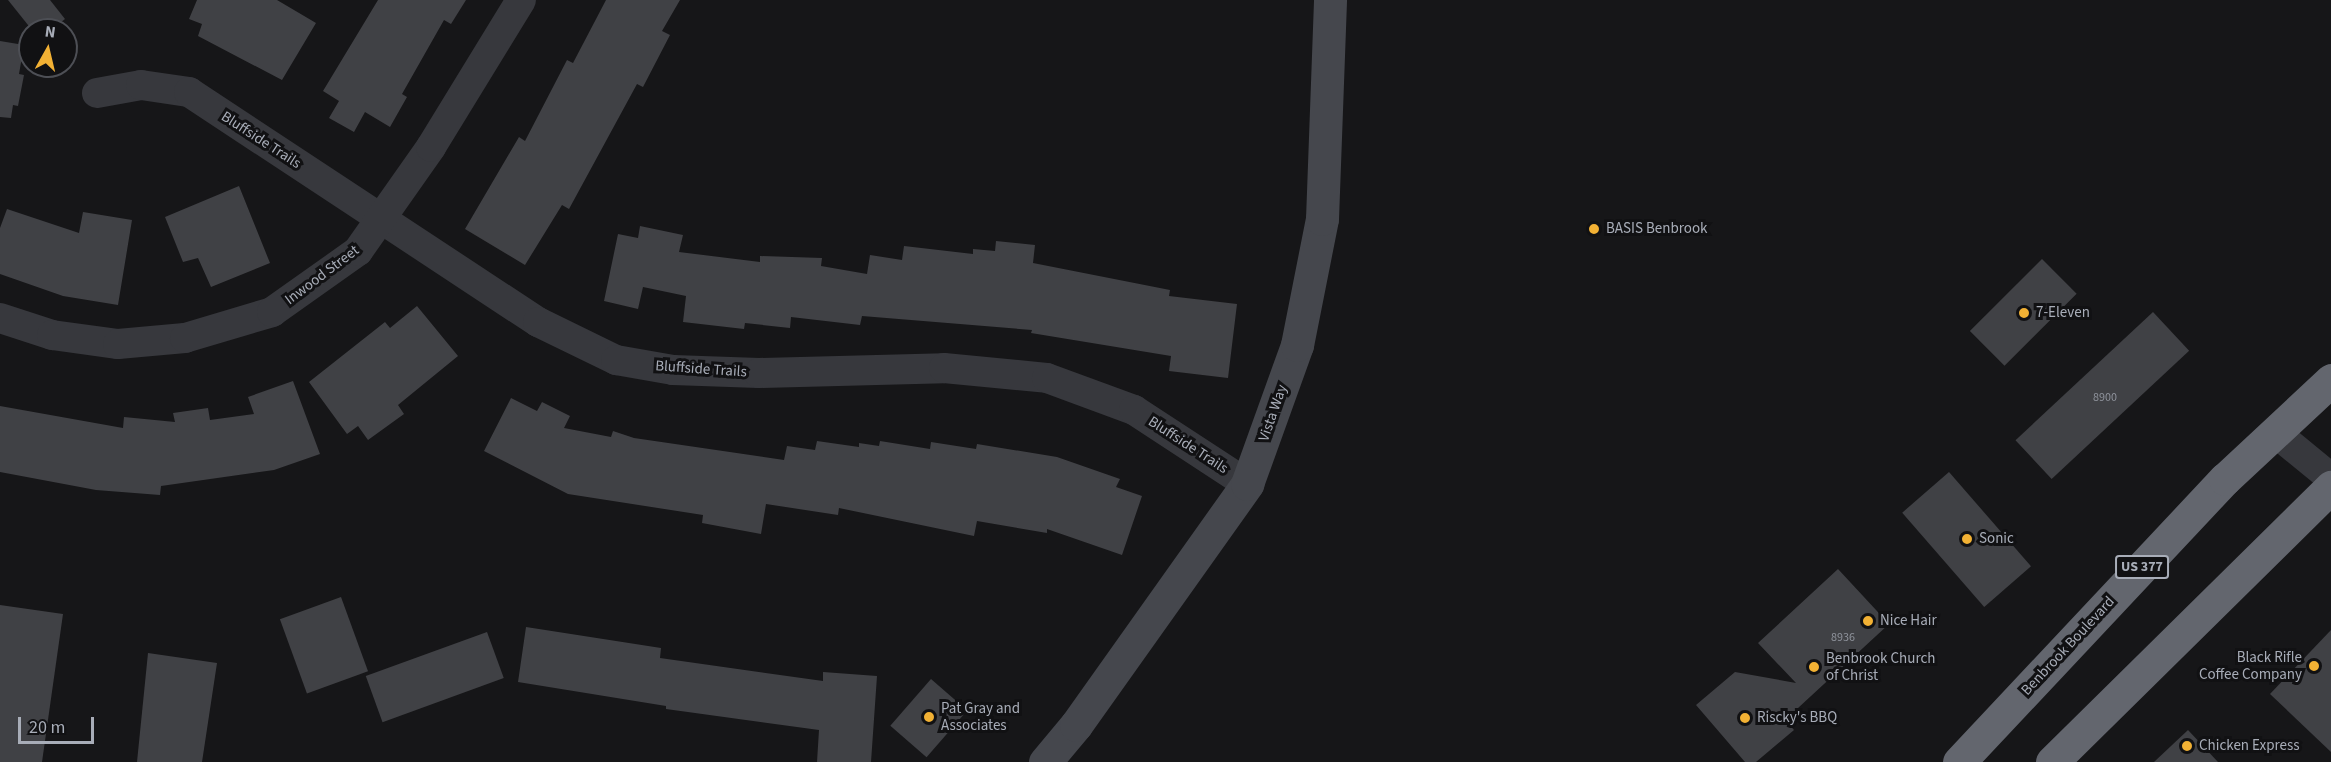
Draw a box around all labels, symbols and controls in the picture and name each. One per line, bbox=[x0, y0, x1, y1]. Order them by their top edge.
north arrow bbox=[18, 18, 78, 78]
text: N bbox=[43, 21, 57, 44]
street label: Bluffside Trails bbox=[218, 107, 304, 173]
place label: BASIS Benbrook bbox=[1606, 220, 1707, 238]
marker: BASIS Benbrook bbox=[1587, 222, 1601, 236]
street label: Inwood Street bbox=[281, 241, 363, 309]
place label: 7-Eleven bbox=[2036, 304, 2090, 322]
marker: 7-Eleven bbox=[2017, 306, 2031, 320]
street label: Bluffside Trails bbox=[655, 357, 747, 381]
street label: Vista Way bbox=[1255, 382, 1291, 444]
house number: 8900 bbox=[2093, 391, 2117, 405]
street label: Bluffside Trails bbox=[1145, 412, 1231, 478]
place label: Sonic bbox=[1979, 530, 2014, 548]
marker: Sonic bbox=[1960, 532, 1974, 546]
road number: US 377 bbox=[2115, 556, 2169, 578]
street label: Benbrook Boulevard bbox=[2018, 593, 2118, 699]
place label: Nice Hair bbox=[1880, 612, 1937, 630]
marker: Nice Hair bbox=[1861, 614, 1875, 628]
house number: 8936 bbox=[1831, 631, 1855, 645]
place label: Black Rifle Coffee Company bbox=[2199, 648, 2302, 683]
place label: Benbrook Church of Christ bbox=[1826, 649, 1935, 684]
marker: Black Rifle Coffee Company bbox=[2307, 659, 2321, 673]
marker: Benbrook Church of Christ bbox=[1807, 660, 1821, 674]
place label: Pat Gray and Associates bbox=[941, 699, 1020, 734]
scale bar bbox=[21, 705, 98, 743]
place label: Riscky's BBQ bbox=[1757, 709, 1837, 727]
marker: Pat Gray and Associates bbox=[922, 710, 936, 724]
marker: Riscky's BBQ bbox=[1738, 711, 1752, 725]
text: 20 m bbox=[29, 715, 65, 740]
place label: Chicken Express bbox=[2199, 737, 2300, 755]
marker: Chicken Express bbox=[2180, 739, 2194, 753]

